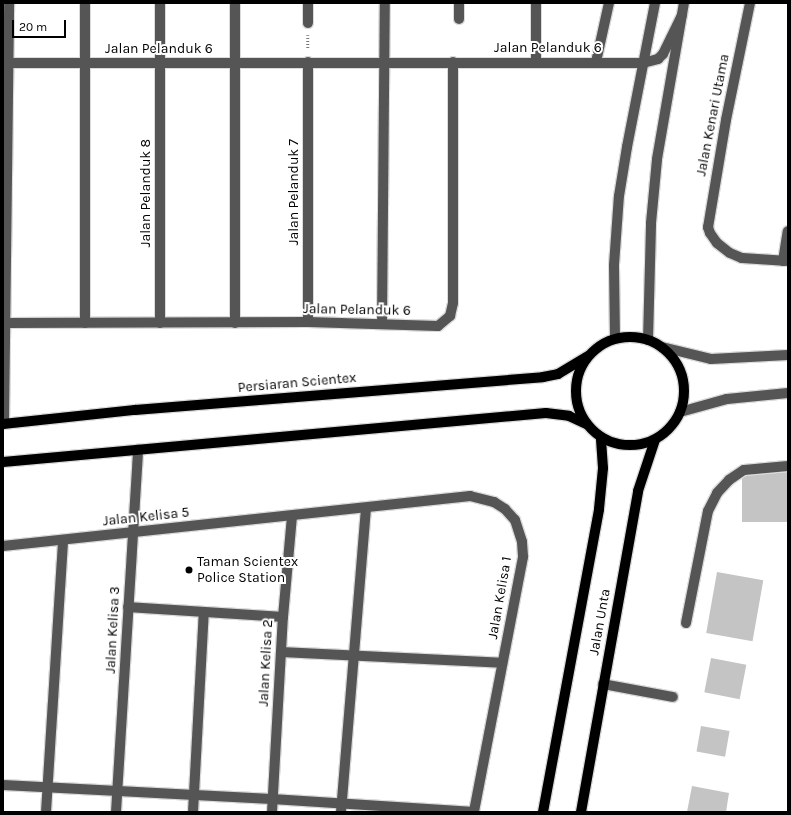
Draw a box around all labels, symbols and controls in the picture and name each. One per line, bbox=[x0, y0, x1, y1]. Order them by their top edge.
scale bar bbox=[14, 12, 68, 38]
text: 20 m bbox=[19, 20, 47, 34]
street label: Jalan Pelanduk 6 bbox=[494, 40, 602, 56]
street label: Jalan Pelanduk 6 bbox=[105, 41, 213, 57]
street label: Jalan Kenari Utama bbox=[693, 52, 733, 178]
street label: Jalan Pelanduk 8 bbox=[138, 139, 154, 247]
street label: Jalan Pelanduk 7 bbox=[286, 139, 302, 245]
street label: Jalan Pelanduk 6 bbox=[303, 301, 411, 319]
street label: Persiaran Scientex bbox=[237, 369, 357, 397]
street label: Jalan Kelisa 5 bbox=[102, 504, 190, 530]
place label: Taman Scientex Police Station bbox=[197, 554, 298, 586]
street label: Jalan Kelisa 1 bbox=[484, 555, 516, 641]
marker: Taman Scientex Police Station bbox=[184, 565, 194, 575]
street label: Jalan Kelisa 3 bbox=[102, 586, 124, 674]
street label: Jalan Unta bbox=[586, 587, 614, 657]
street label: Jalan Kelisa 2 bbox=[255, 619, 277, 707]

